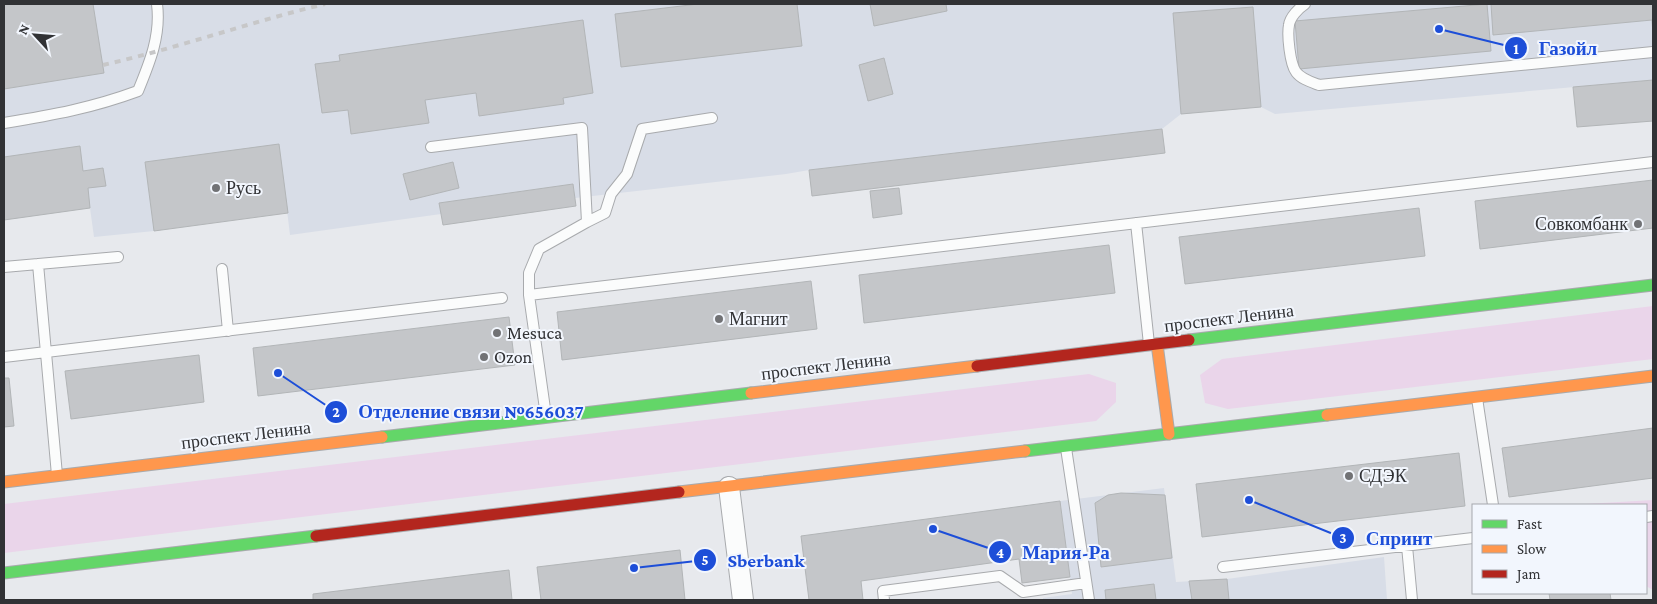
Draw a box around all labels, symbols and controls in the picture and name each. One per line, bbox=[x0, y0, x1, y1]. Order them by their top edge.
north arrow bbox=[10, 10, 60, 60]
text: N bbox=[14, 21, 33, 37]
callout: Газойл bbox=[1503, 31, 1607, 65]
text: Газойл bbox=[1539, 38, 1598, 59]
text: 1 bbox=[1513, 41, 1519, 57]
place label: Русь bbox=[226, 178, 261, 198]
marker: Русь bbox=[210, 182, 222, 194]
place label: Совкомбанк bbox=[1535, 214, 1628, 234]
marker: Совкомбанк bbox=[1632, 218, 1644, 230]
street label: проспект Ленина bbox=[1163, 300, 1295, 336]
place label: Магнит bbox=[729, 309, 788, 329]
marker: Магнит bbox=[713, 313, 725, 325]
place label: Mesuca bbox=[507, 323, 562, 343]
marker: Mesuca bbox=[491, 327, 503, 339]
place label: Ozon bbox=[494, 347, 533, 367]
street label: проспект Ленина bbox=[760, 348, 892, 384]
marker: Ozon bbox=[478, 351, 490, 363]
callout: Отделение связи №656037 bbox=[324, 395, 594, 429]
text: Отделение связи №656037 bbox=[358, 401, 584, 422]
text: 2 bbox=[332, 404, 340, 420]
street label: проспект Ленина bbox=[180, 417, 312, 453]
place label: СДЭК bbox=[1359, 466, 1408, 486]
marker: СДЭК bbox=[1343, 470, 1355, 482]
legend bbox=[1472, 504, 1647, 594]
text: Fast bbox=[1517, 516, 1543, 532]
callout: Спринт bbox=[1331, 521, 1442, 555]
text: Спринт bbox=[1366, 528, 1433, 549]
text: 3 bbox=[1339, 530, 1347, 546]
callout: Мария-Ра bbox=[987, 535, 1120, 569]
text: Slow bbox=[1517, 541, 1547, 557]
text: Мария-Ра bbox=[1022, 542, 1110, 563]
callout: Sberbank bbox=[692, 543, 814, 577]
text: 4 bbox=[996, 545, 1004, 561]
text: Sberbank bbox=[728, 550, 805, 571]
text: 5 bbox=[701, 552, 709, 568]
text: Jam bbox=[1515, 566, 1540, 583]

